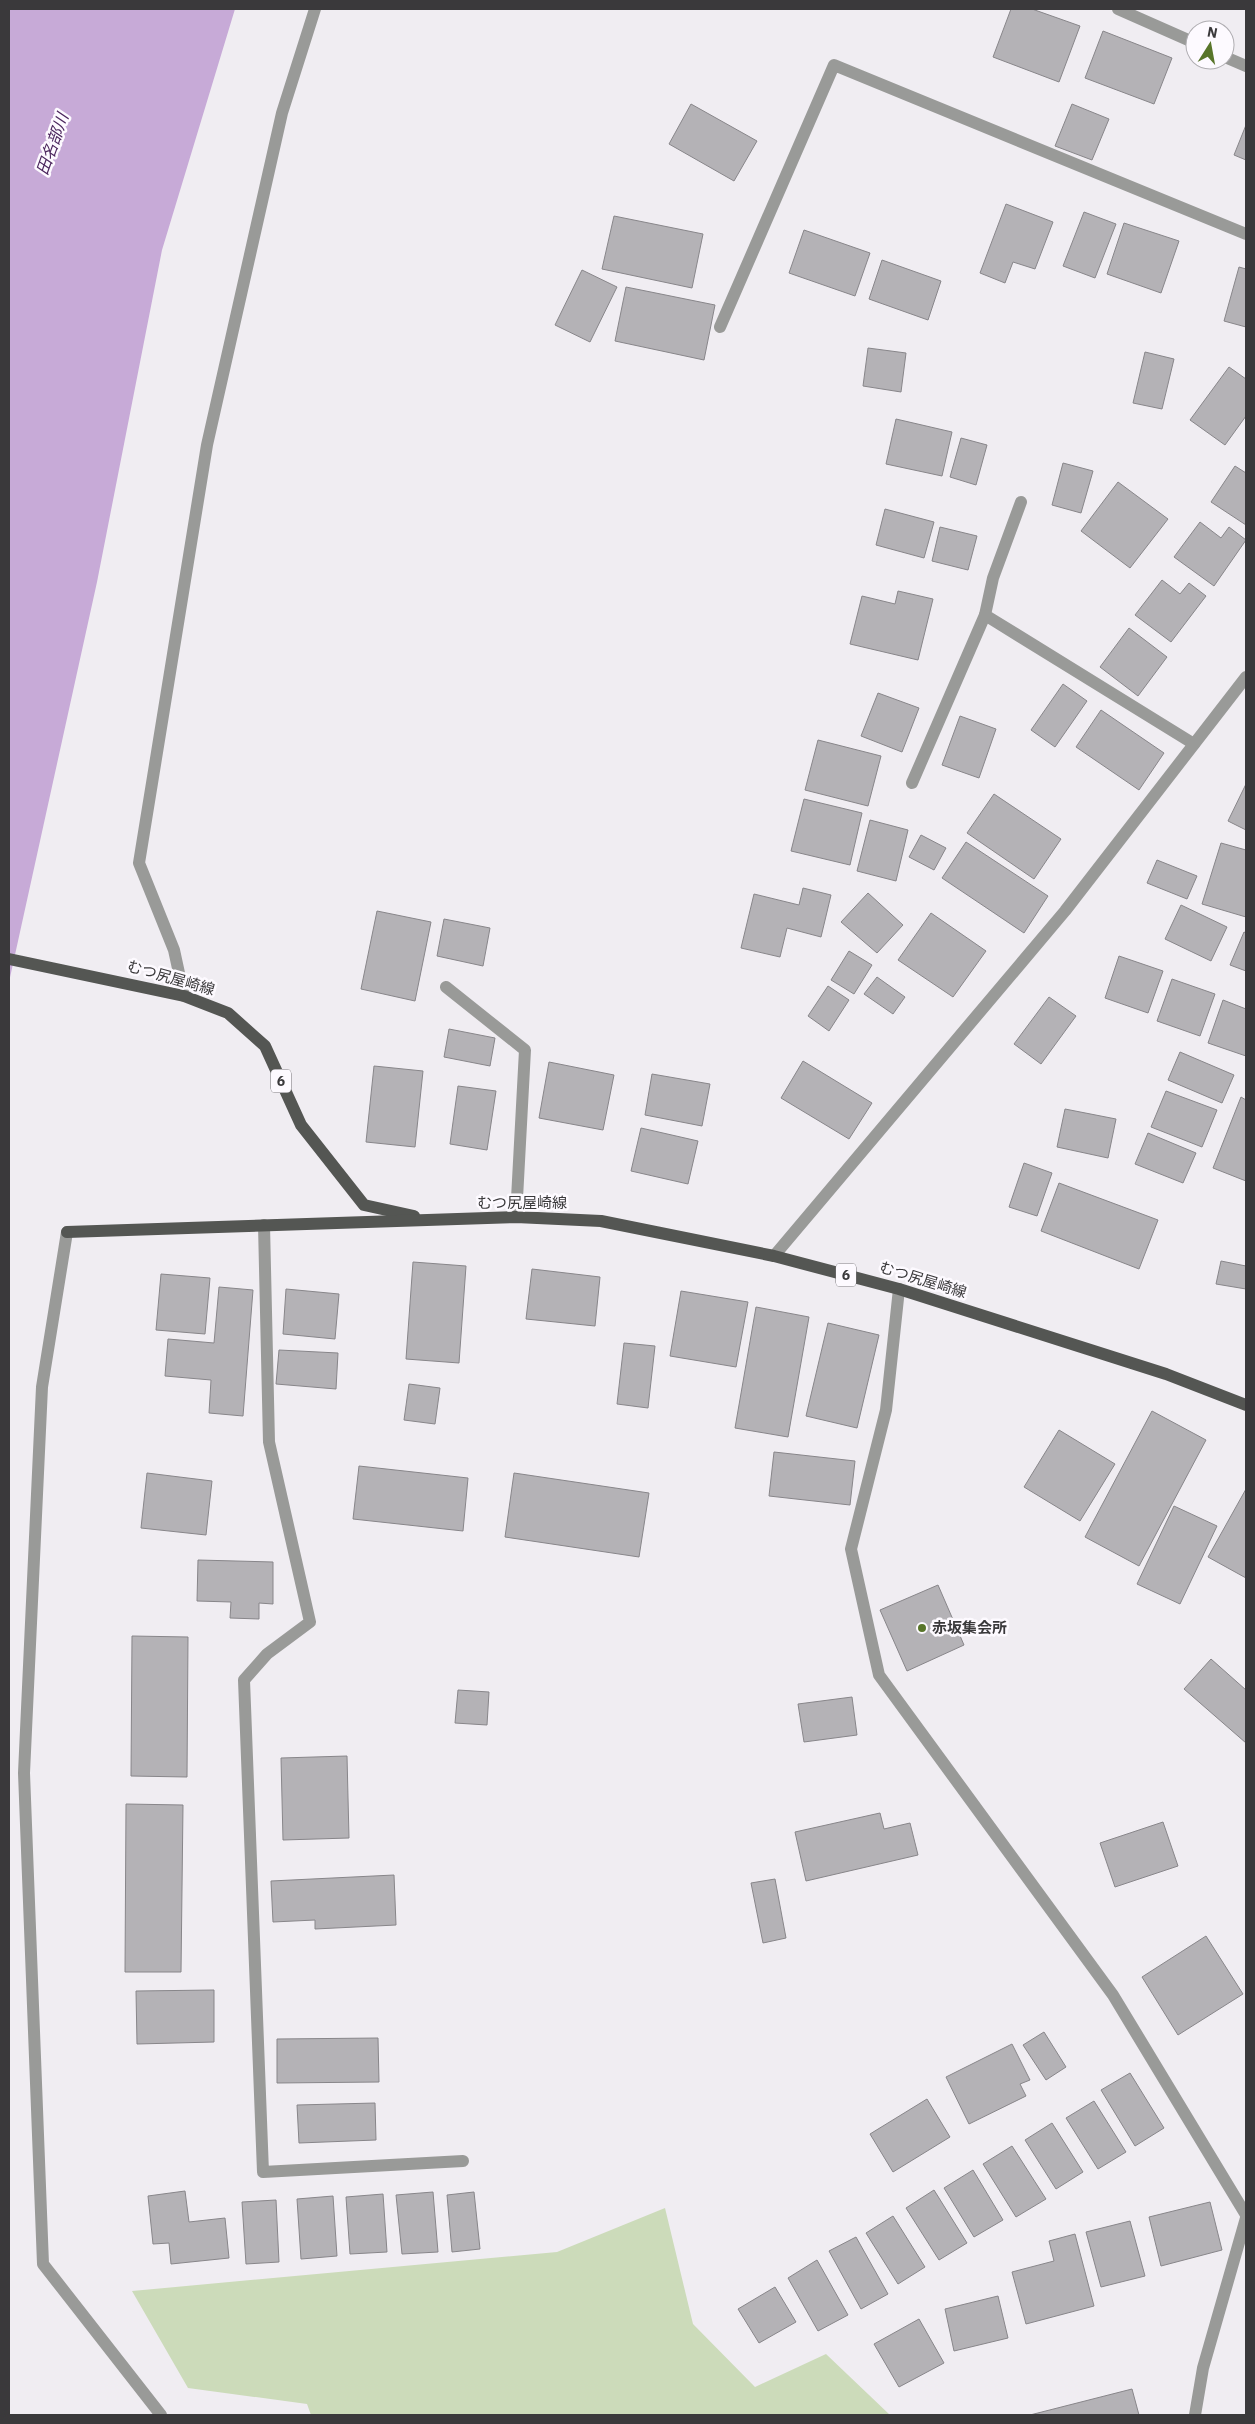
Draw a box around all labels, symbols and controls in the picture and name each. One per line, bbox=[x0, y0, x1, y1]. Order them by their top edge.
north arrow bbox=[1185, 20, 1235, 70]
text: N bbox=[1206, 22, 1219, 42]
water label: 田名部川 bbox=[32, 109, 73, 177]
street label: むつ尻屋崎線 bbox=[125, 956, 217, 999]
road number: 6 bbox=[271, 1070, 291, 1092]
street label: むつ尻屋崎線 bbox=[477, 1193, 567, 1212]
street label: むつ尻屋崎線 bbox=[877, 1257, 969, 1302]
road number: 6 bbox=[836, 1264, 856, 1286]
place label: 赤坂集会所 bbox=[932, 1618, 1007, 1637]
marker: 赤坂集会所 bbox=[916, 1622, 928, 1634]

